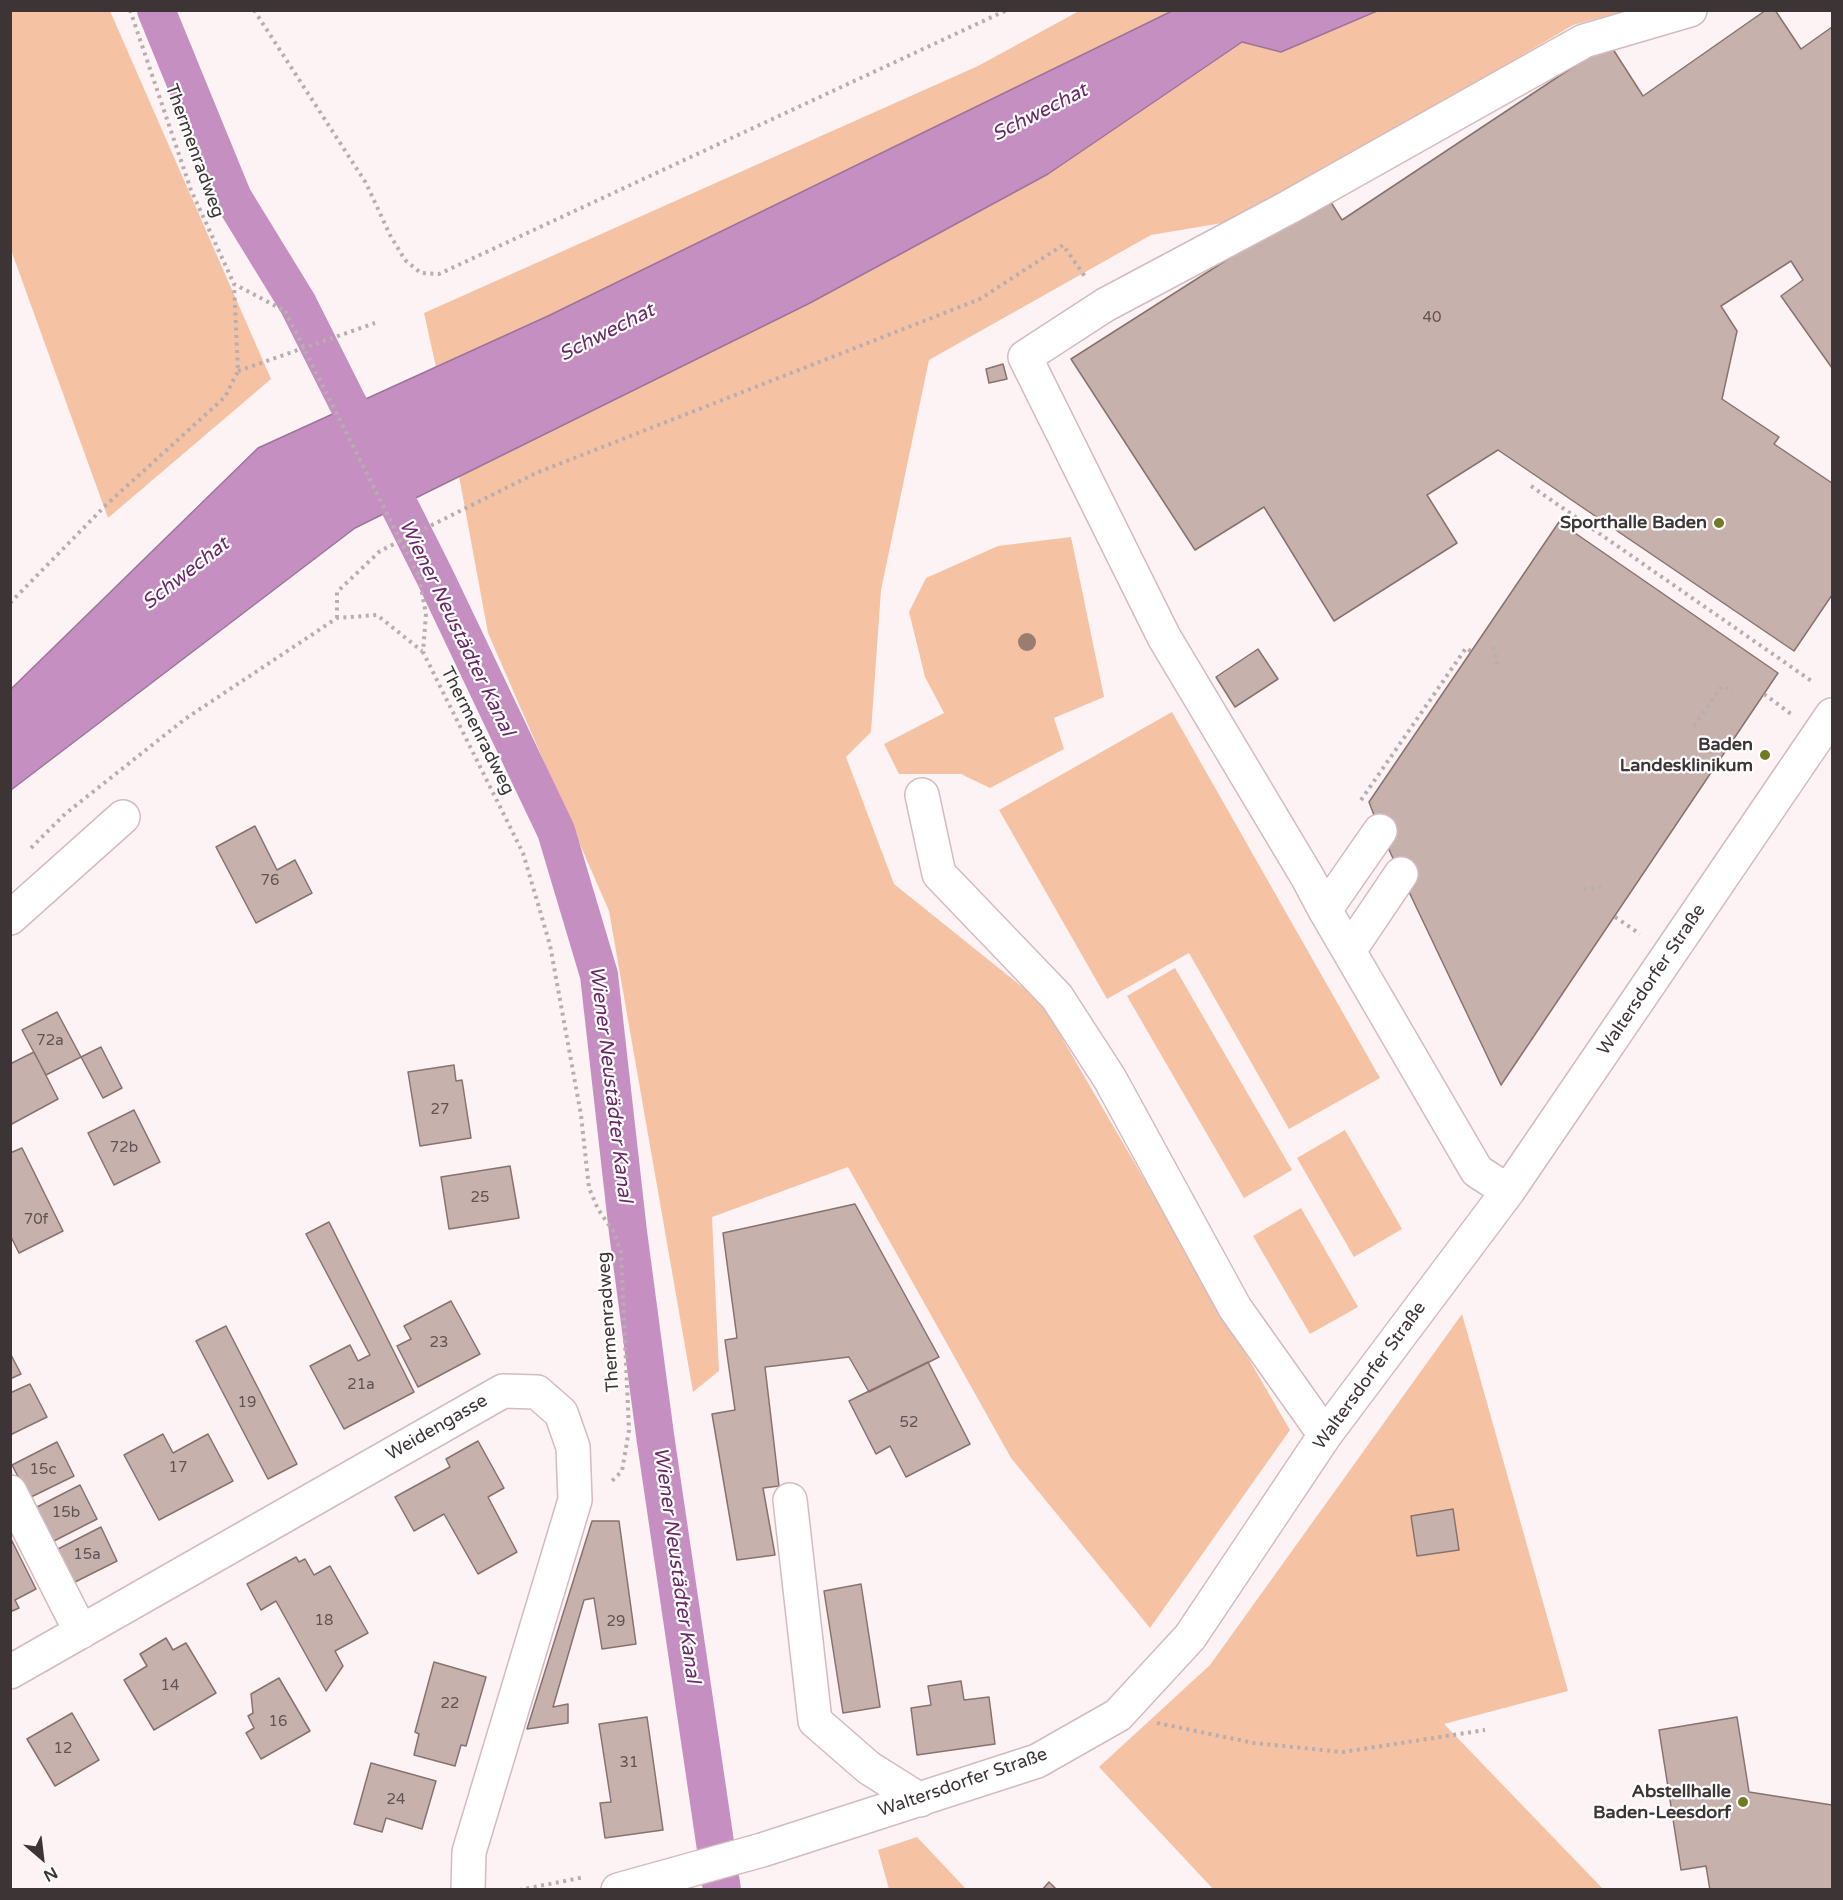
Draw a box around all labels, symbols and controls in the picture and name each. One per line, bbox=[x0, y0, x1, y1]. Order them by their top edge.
water label: Schwechat bbox=[988, 79, 1092, 147]
street label: Thermenradweg bbox=[160, 81, 228, 221]
water label: Schwechat bbox=[555, 299, 659, 367]
house number: 40 bbox=[1423, 309, 1441, 327]
place label: Sporthalle Baden bbox=[1560, 512, 1707, 534]
water label: Wiener Neustädter Kanal bbox=[393, 516, 519, 740]
marker: Sporthalle Baden bbox=[1712, 516, 1726, 530]
water label: Schwechat bbox=[138, 533, 234, 615]
street label: Thermenradweg bbox=[435, 663, 519, 799]
place label: Baden Landesklinikum bbox=[1620, 734, 1753, 777]
marker: Baden Landesklinikum bbox=[1758, 748, 1772, 762]
house number: 76 bbox=[261, 872, 279, 890]
street label: Waltersdorfer Straße bbox=[1593, 900, 1711, 1060]
water label: Wiener Neustädter Kanal bbox=[584, 965, 636, 1203]
house number: 72a bbox=[36, 1032, 64, 1050]
house number: 27 bbox=[431, 1101, 449, 1119]
house number: 72b bbox=[110, 1139, 138, 1157]
house number: 25 bbox=[471, 1189, 489, 1207]
house number: 70f bbox=[24, 1211, 48, 1229]
street label: Thermenradweg bbox=[593, 1251, 625, 1393]
street label: Waltersdorfer Straße bbox=[1309, 1298, 1431, 1454]
house number: 23 bbox=[430, 1334, 448, 1352]
house number: 21a bbox=[347, 1376, 375, 1394]
street label: Weidengasse bbox=[382, 1390, 492, 1466]
house number: 19 bbox=[238, 1394, 256, 1412]
house number: 52 bbox=[900, 1414, 918, 1432]
water label: Wiener Neustädter Kanal bbox=[648, 1446, 704, 1684]
house number: 17 bbox=[169, 1459, 187, 1477]
house number: 15c bbox=[30, 1461, 56, 1479]
house number: 15b bbox=[52, 1504, 80, 1522]
house number: 15a bbox=[73, 1546, 101, 1564]
house number: 18 bbox=[315, 1612, 333, 1630]
house number: 29 bbox=[607, 1613, 625, 1631]
house number: 14 bbox=[161, 1677, 179, 1695]
house number: 22 bbox=[441, 1695, 459, 1713]
house number: 16 bbox=[269, 1713, 287, 1731]
house number: 12 bbox=[54, 1740, 72, 1758]
street label: Waltersdorfer Straße bbox=[876, 1744, 1050, 1822]
house number: 31 bbox=[620, 1754, 638, 1772]
place label: Abstellhalle Baden-Leesdorf bbox=[1593, 1781, 1731, 1824]
house number: 24 bbox=[387, 1791, 405, 1809]
marker: Abstellhalle Baden-Leesdorf bbox=[1736, 1795, 1750, 1809]
north arrow bbox=[12, 1828, 72, 1888]
text: N bbox=[40, 1862, 61, 1886]

